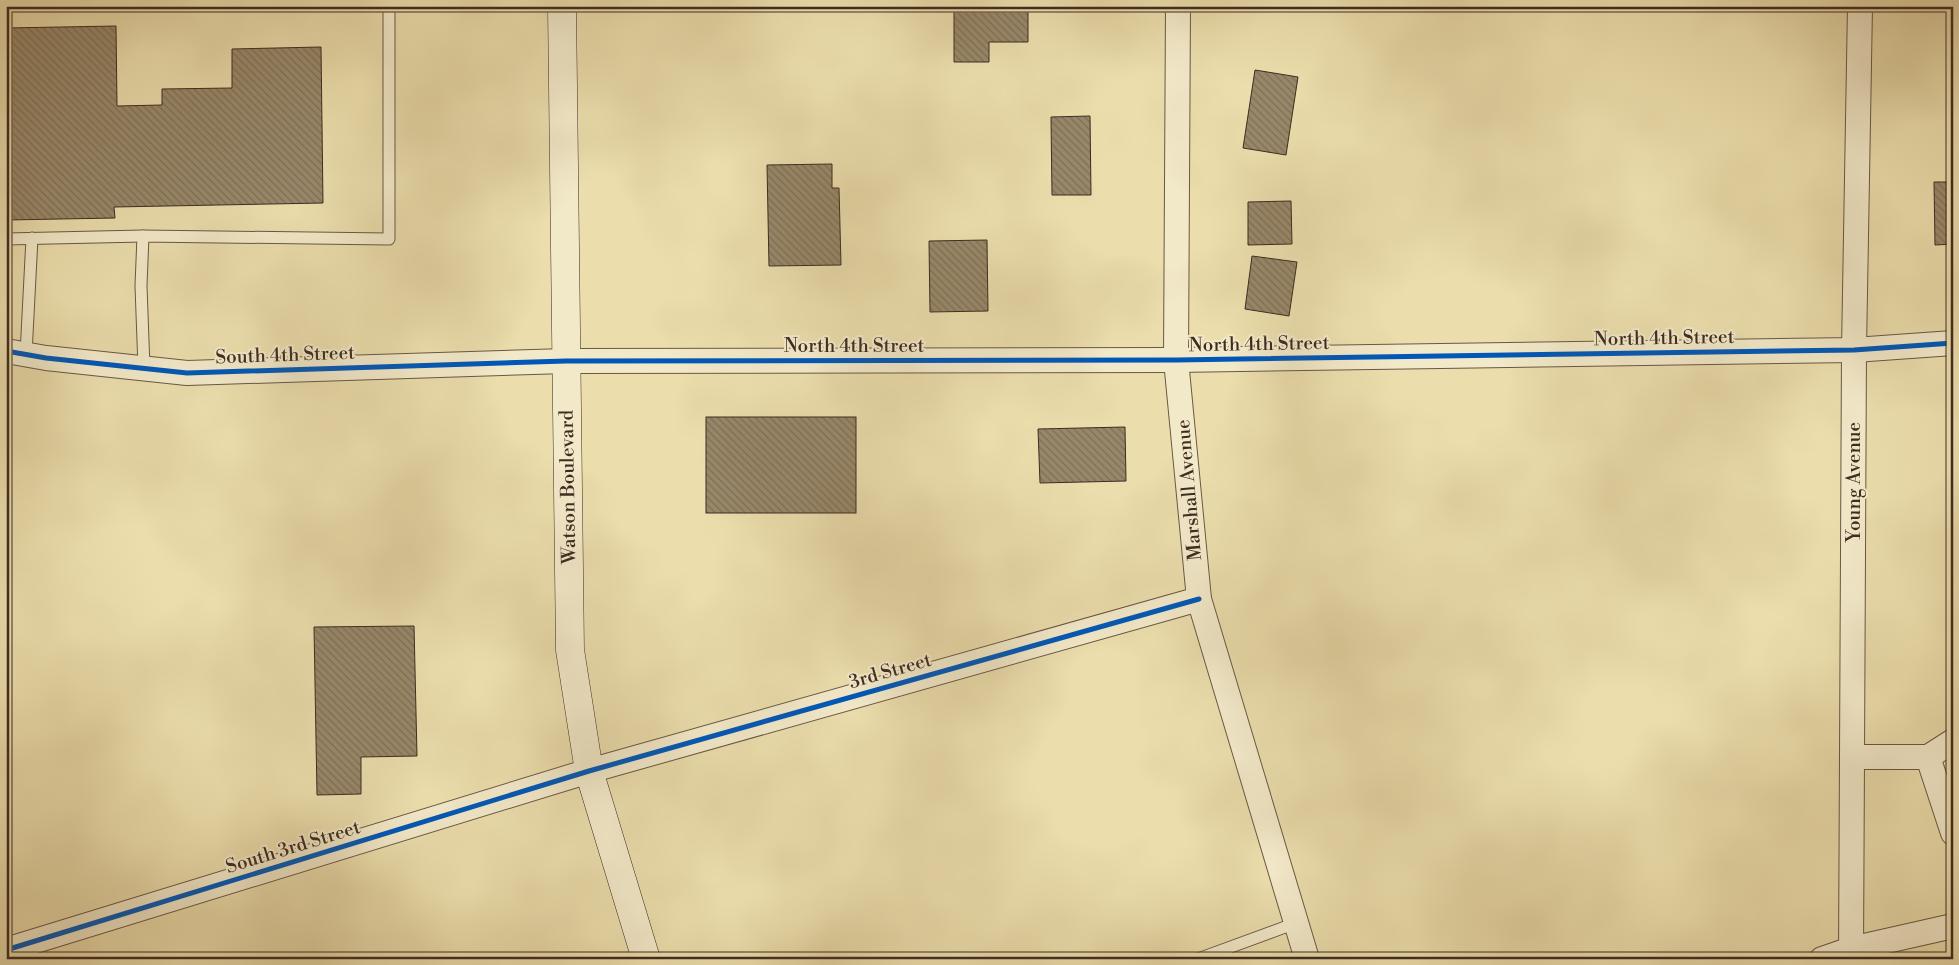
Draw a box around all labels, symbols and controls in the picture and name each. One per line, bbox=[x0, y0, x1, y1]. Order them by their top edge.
street label: North 4th Street bbox=[1593, 325, 1735, 351]
street label: North 4th Street bbox=[1188, 331, 1330, 357]
street label: North 4th Street bbox=[784, 334, 925, 358]
street label: South 4th Street bbox=[215, 341, 355, 369]
street label: Watson Boulevard bbox=[555, 409, 581, 565]
street label: Marshall Avenue bbox=[1171, 418, 1207, 562]
street label: Young Avenue bbox=[1842, 422, 1866, 543]
street label: 3rd Street bbox=[846, 648, 934, 694]
street label: South 3rd Street bbox=[223, 815, 363, 879]

